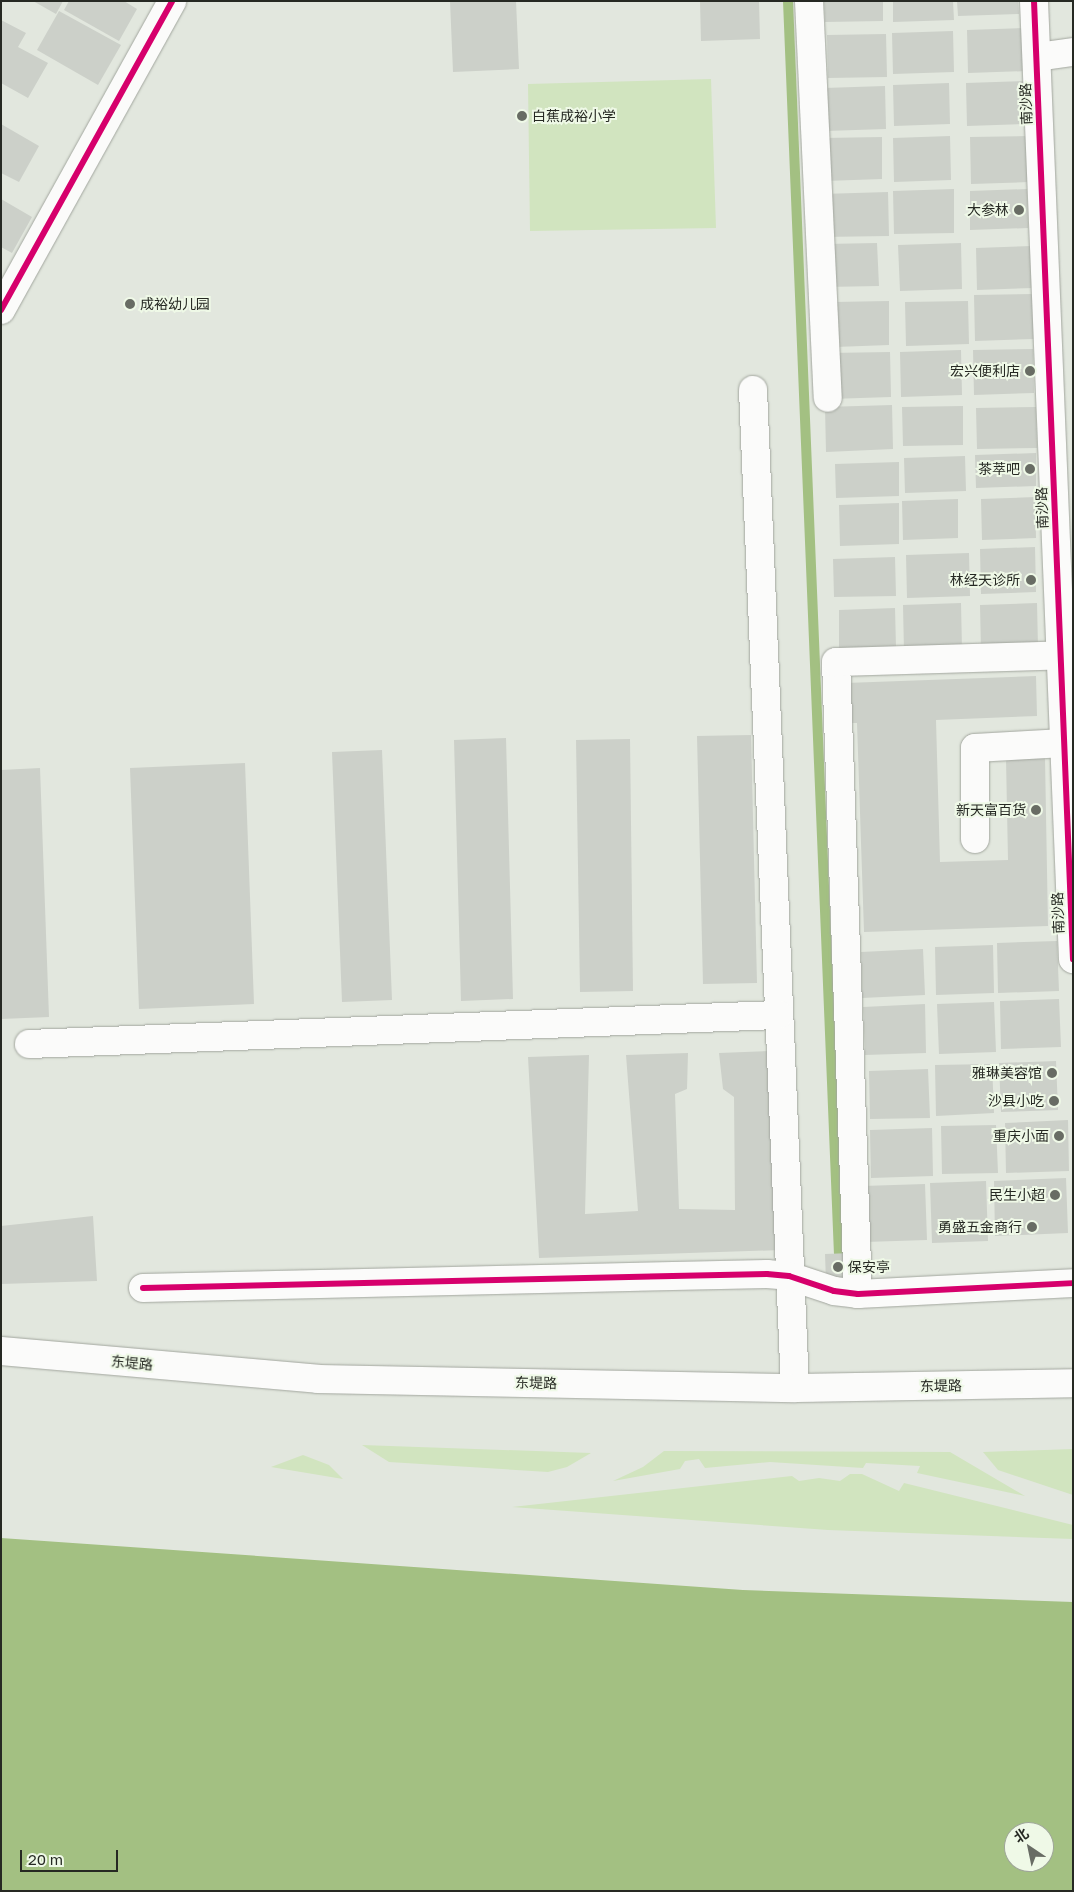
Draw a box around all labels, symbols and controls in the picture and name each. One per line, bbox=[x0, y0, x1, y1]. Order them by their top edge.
street label: 南沙路 bbox=[1017, 83, 1035, 125]
place label: 白蕉成裕小学 bbox=[532, 108, 616, 124]
marker: 白蕉成裕小学 bbox=[516, 110, 528, 122]
place label: 大参林 bbox=[967, 202, 1009, 218]
marker: 大参林 bbox=[1013, 204, 1025, 216]
place label: 成裕幼儿园 bbox=[140, 296, 210, 312]
marker: 成裕幼儿园 bbox=[124, 298, 136, 310]
place label: 宏兴便利店 bbox=[950, 363, 1020, 379]
marker: 宏兴便利店 bbox=[1024, 365, 1036, 377]
place label: 茶萃吧 bbox=[978, 461, 1020, 477]
marker: 茶萃吧 bbox=[1024, 463, 1036, 475]
street label: 南沙路 bbox=[1033, 487, 1051, 529]
place label: 林经天诊所 bbox=[950, 572, 1020, 588]
marker: 林经天诊所 bbox=[1024, 573, 1038, 587]
place label: 新天富百货 bbox=[956, 802, 1026, 818]
marker: 新天富百货 bbox=[1030, 804, 1042, 816]
street label: 南沙路 bbox=[1049, 892, 1067, 934]
place label: 雅琳美容馆 bbox=[972, 1065, 1042, 1081]
marker: 雅琳美容馆 bbox=[1046, 1067, 1058, 1079]
place label: 沙县小吃 bbox=[988, 1093, 1044, 1109]
marker: 沙县小吃 bbox=[1048, 1095, 1060, 1107]
place label: 重庆小面 bbox=[993, 1128, 1049, 1144]
marker: 重庆小面 bbox=[1053, 1130, 1065, 1142]
place label: 民生小超 bbox=[989, 1187, 1045, 1203]
marker: 民生小超 bbox=[1049, 1189, 1061, 1201]
place label: 勇盛五金商行 bbox=[938, 1219, 1022, 1235]
marker: 勇盛五金商行 bbox=[1026, 1221, 1038, 1233]
place label: 保安亭 bbox=[848, 1259, 890, 1275]
marker: 保安亭 bbox=[832, 1261, 844, 1273]
street label: 东堤路 bbox=[110, 1353, 154, 1373]
street label: 东堤路 bbox=[515, 1374, 557, 1392]
street label: 东堤路 bbox=[920, 1377, 962, 1395]
north arrow bbox=[1004, 1822, 1054, 1872]
text: 北 bbox=[1010, 1824, 1031, 1846]
scale bar bbox=[22, 1840, 120, 1872]
text: 20 m bbox=[28, 1850, 63, 1868]

